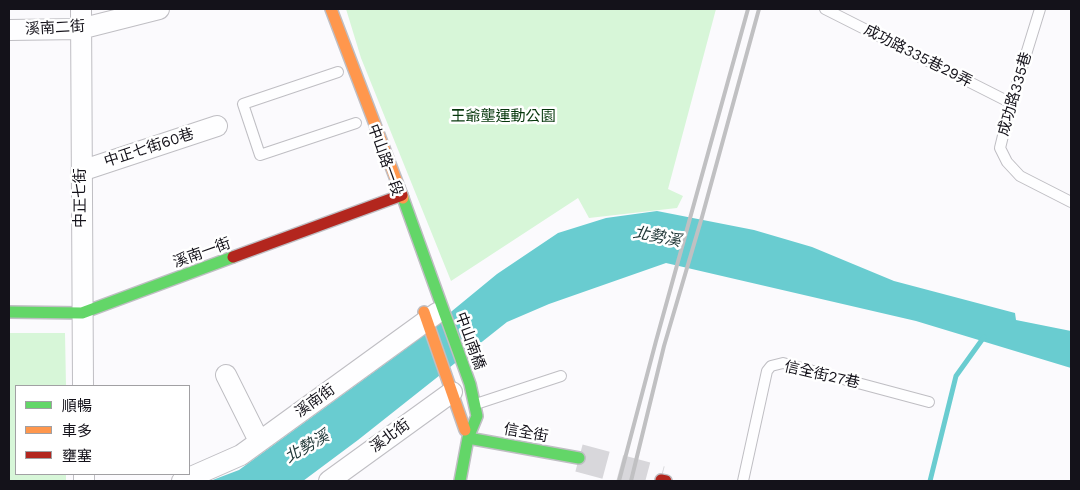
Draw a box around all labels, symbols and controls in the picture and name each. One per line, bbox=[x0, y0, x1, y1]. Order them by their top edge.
street label: 溪南二街 bbox=[25, 17, 85, 39]
street label: 成功路335巷29弄 bbox=[861, 21, 975, 91]
street label: 成功路335巷 bbox=[994, 50, 1036, 138]
park label: 王爺壟運動公園 bbox=[451, 108, 555, 126]
street label: 中山路一段 bbox=[364, 122, 406, 198]
street label: 中正七街60巷 bbox=[102, 125, 196, 171]
street label: 中正七街 bbox=[72, 168, 90, 228]
water label: 北勢溪 bbox=[632, 223, 682, 251]
street label: 溪南一街 bbox=[171, 234, 233, 272]
street label: 中山南橋 bbox=[451, 310, 489, 372]
street label: 信全街27巷 bbox=[783, 358, 861, 392]
street label: 溪南街 bbox=[292, 380, 338, 422]
legend bbox=[15, 385, 190, 475]
text: 順暢 bbox=[62, 397, 92, 415]
street label: 溪北街 bbox=[367, 415, 413, 457]
street label: 信全街 bbox=[502, 420, 550, 446]
text: 車多 bbox=[62, 422, 92, 440]
water label: 北勢溪 bbox=[281, 427, 333, 467]
text: 壅塞 bbox=[62, 447, 92, 465]

